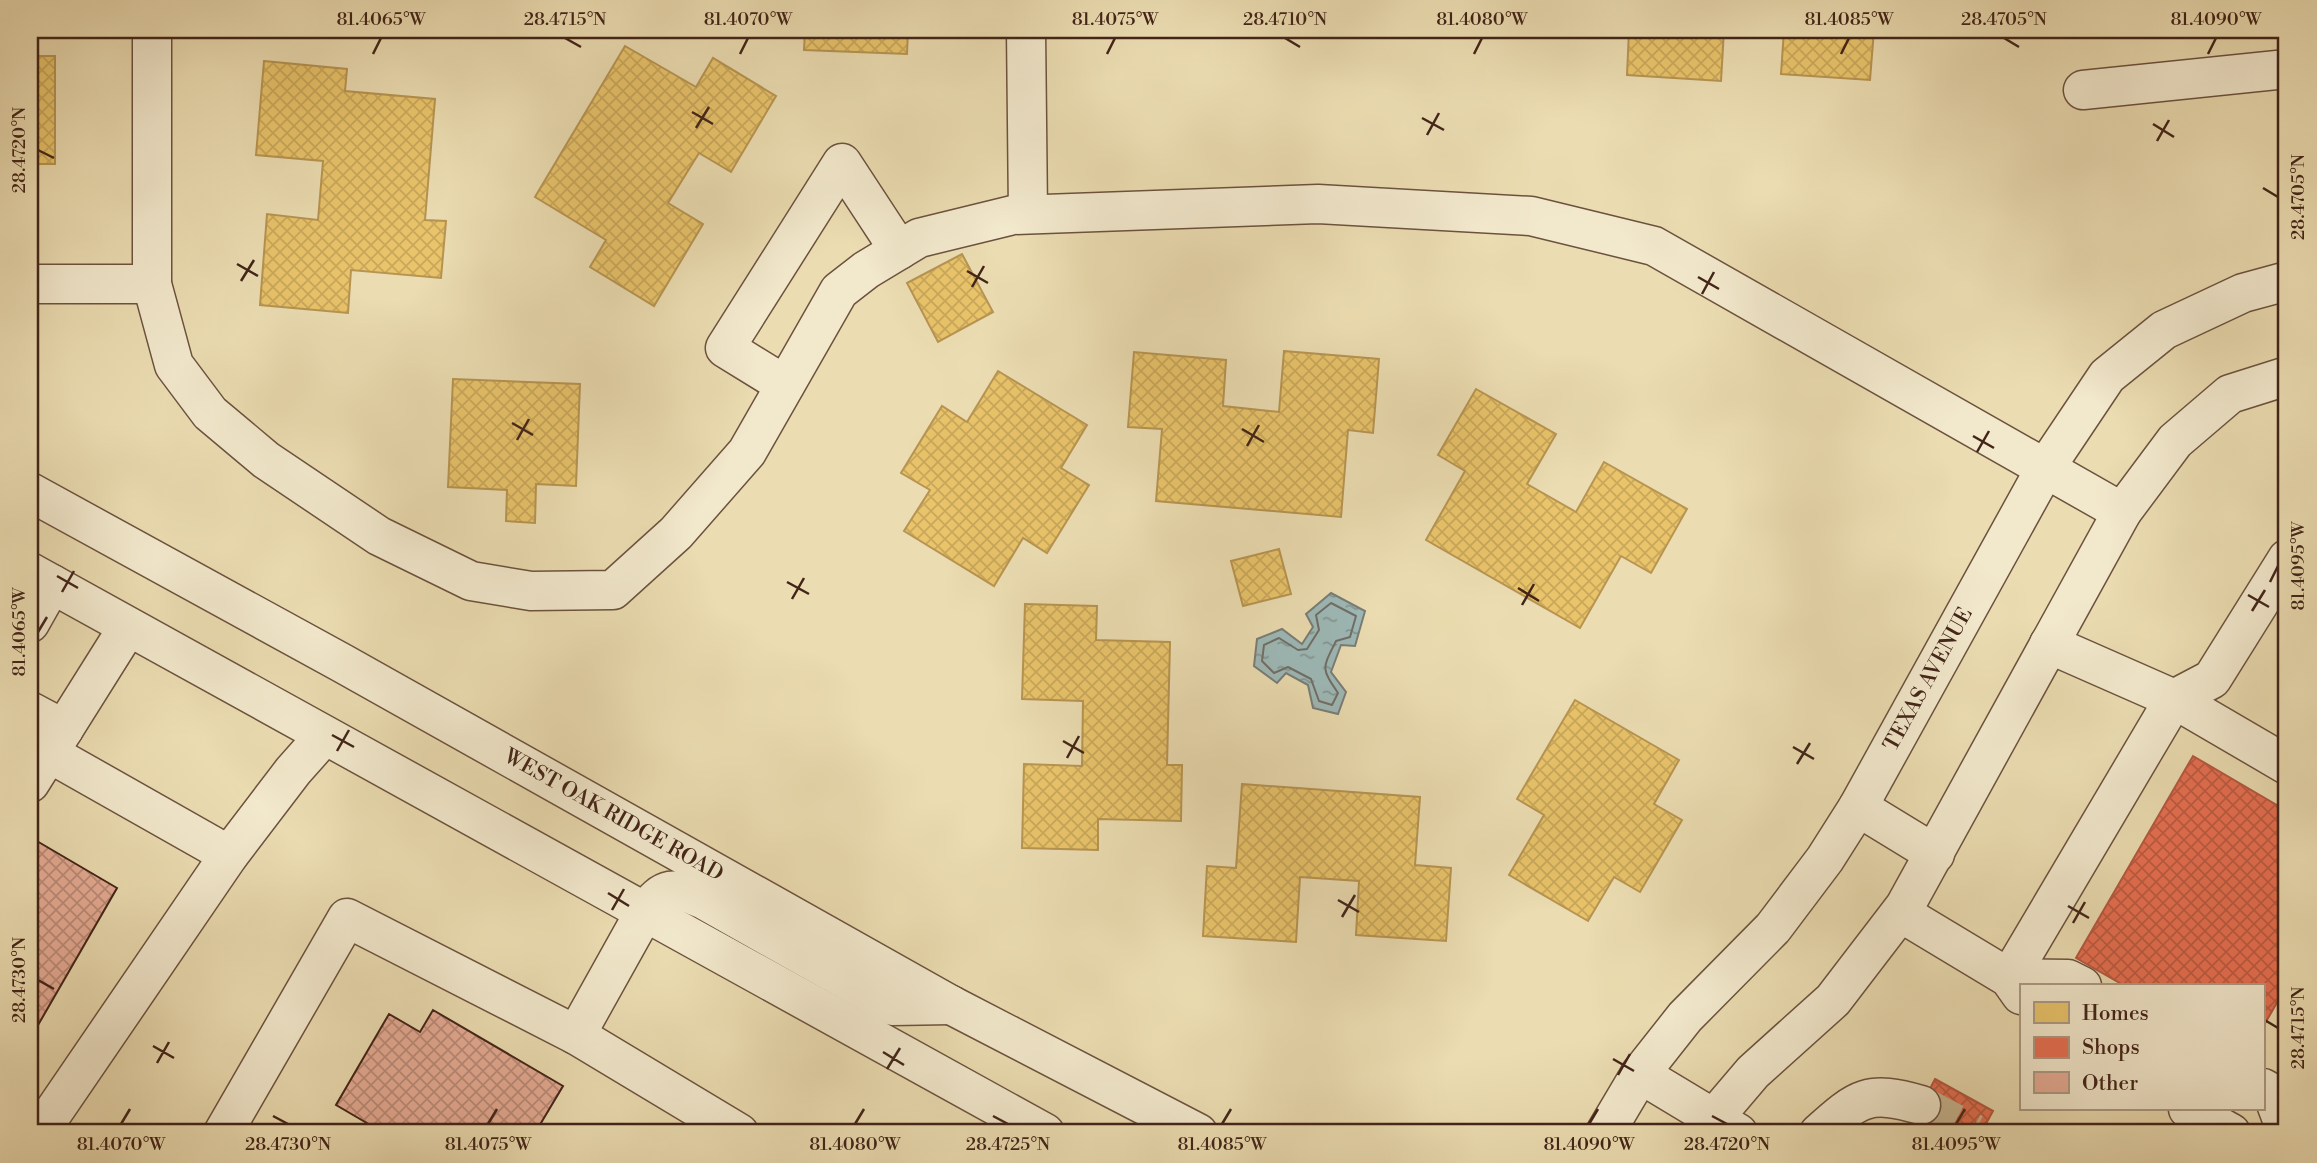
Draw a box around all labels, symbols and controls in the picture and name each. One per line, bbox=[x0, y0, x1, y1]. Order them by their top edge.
text: 81.4065°W bbox=[336, 8, 426, 31]
text: 28.4715°N bbox=[524, 8, 607, 31]
text: 81.4070°W bbox=[704, 8, 793, 31]
text: 81.4075°W bbox=[1072, 8, 1159, 31]
text: 28.4710°N bbox=[1243, 8, 1328, 31]
text: 81.4080°W bbox=[1436, 8, 1528, 31]
text: 81.4085°W bbox=[1804, 8, 1894, 31]
text: 28.4705°N bbox=[1961, 8, 2047, 31]
text: 81.4090°W bbox=[2170, 8, 2262, 31]
text: 28.4720°N bbox=[8, 106, 31, 193]
text: 28.4705°N bbox=[2287, 154, 2310, 240]
text: 81.4095°W bbox=[2287, 521, 2310, 611]
text: 81.4065°W bbox=[8, 587, 31, 677]
street label: TEXAS AVENUE bbox=[1878, 603, 1979, 756]
street label: WEST OAK RIDGE ROAD bbox=[498, 743, 728, 887]
text: 28.4730°N bbox=[8, 936, 31, 1023]
legend bbox=[2020, 984, 2264, 1110]
text: 28.4715°N bbox=[2287, 986, 2310, 1069]
text: Homes bbox=[2082, 1001, 2149, 1027]
text: Shops bbox=[2082, 1035, 2140, 1061]
text: Other bbox=[2082, 1071, 2138, 1097]
text: 81.4070°W bbox=[77, 1133, 166, 1156]
text: 28.4730°N bbox=[245, 1133, 332, 1156]
text: 81.4075°W bbox=[445, 1133, 532, 1156]
text: 81.4080°W bbox=[809, 1133, 901, 1156]
text: 28.4725°N bbox=[966, 1133, 1051, 1156]
text: 81.4085°W bbox=[1177, 1133, 1267, 1156]
text: 81.4090°W bbox=[1543, 1133, 1635, 1156]
text: 28.4720°N bbox=[1684, 1133, 1771, 1156]
text: 81.4095°W bbox=[1911, 1133, 2001, 1156]

